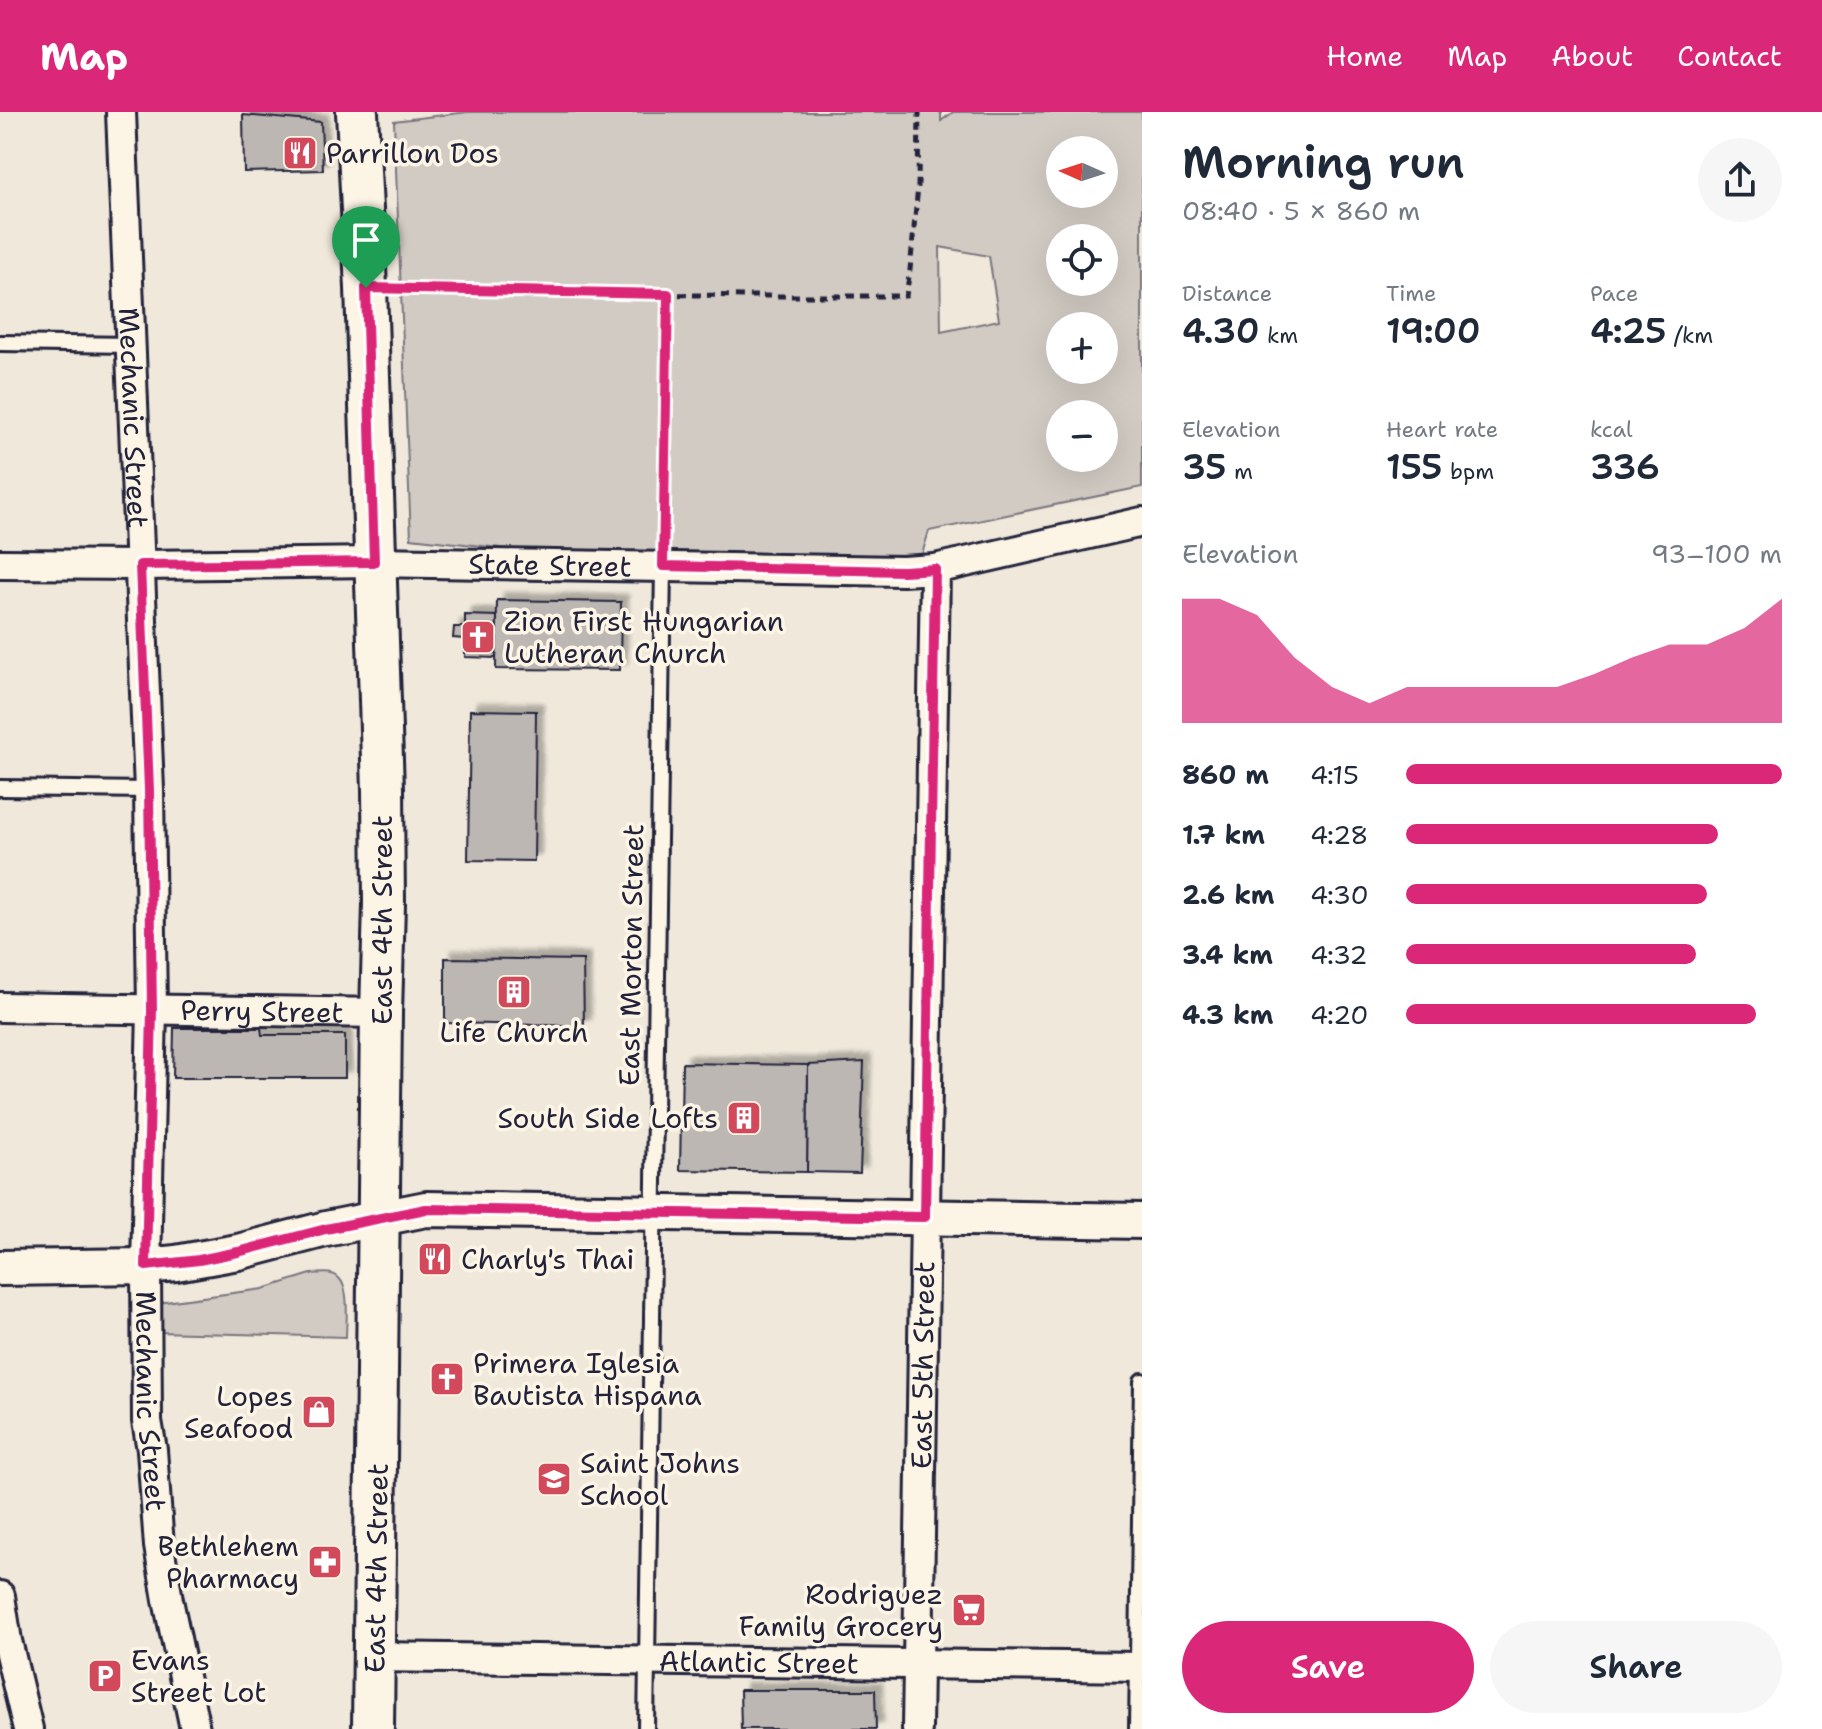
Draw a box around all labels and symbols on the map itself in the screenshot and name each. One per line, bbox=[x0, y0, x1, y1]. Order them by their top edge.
restaurant icon: Parrillon Dos bbox=[281, 134, 319, 172]
place label: Parrillon Dos bbox=[326, 134, 499, 172]
north arrow bbox=[1046, 136, 1118, 208]
pin bbox=[332, 206, 400, 288]
street label: Mechanic Street bbox=[110, 307, 157, 529]
street label: State Street bbox=[468, 545, 632, 585]
place label: Zion First Hungarian Lutheran Church bbox=[504, 602, 784, 672]
church icon: Zion First Hungarian Lutheran Church bbox=[459, 618, 497, 656]
street label: East 4th Street bbox=[363, 815, 401, 1025]
street label: East Morton Street bbox=[610, 824, 652, 1086]
building icon: Life Church bbox=[495, 973, 533, 1011]
street label: Perry Street bbox=[180, 991, 344, 1031]
place label: Life Church bbox=[439, 1013, 589, 1051]
place label: South Side Lofts bbox=[497, 1099, 718, 1137]
building icon: South Side Lofts bbox=[725, 1099, 763, 1137]
restaurant icon: Charly's Thai bbox=[416, 1240, 454, 1278]
place label: Charly's Thai bbox=[461, 1240, 635, 1278]
street label: East 5th Street bbox=[902, 1261, 943, 1469]
street label: Mechanic Street bbox=[127, 1291, 175, 1513]
place label: Primera Iglesia Bautista Hispana bbox=[473, 1344, 702, 1414]
church icon: Primera Iglesia Bautista Hispana bbox=[428, 1360, 466, 1398]
place label: Lopes Seafood bbox=[184, 1377, 293, 1447]
shop icon: Lopes Seafood bbox=[300, 1393, 338, 1431]
place label: Saint Johns School bbox=[580, 1444, 740, 1514]
school or university icon: Saint Johns School bbox=[535, 1460, 573, 1498]
street label: East 4th Street bbox=[355, 1463, 397, 1673]
place label: Bethlehem Pharmacy bbox=[158, 1527, 299, 1597]
pharmacy icon: Bethlehem Pharmacy bbox=[306, 1543, 344, 1581]
place label: Rodriguez Family Grocery bbox=[739, 1575, 943, 1645]
supermarket icon: Rodriguez Family Grocery bbox=[950, 1591, 988, 1629]
place label: Evans Street Lot bbox=[131, 1641, 267, 1711]
street label: Atlantic Street bbox=[659, 1642, 859, 1682]
parking icon: Evans Street Lot bbox=[86, 1657, 124, 1695]

